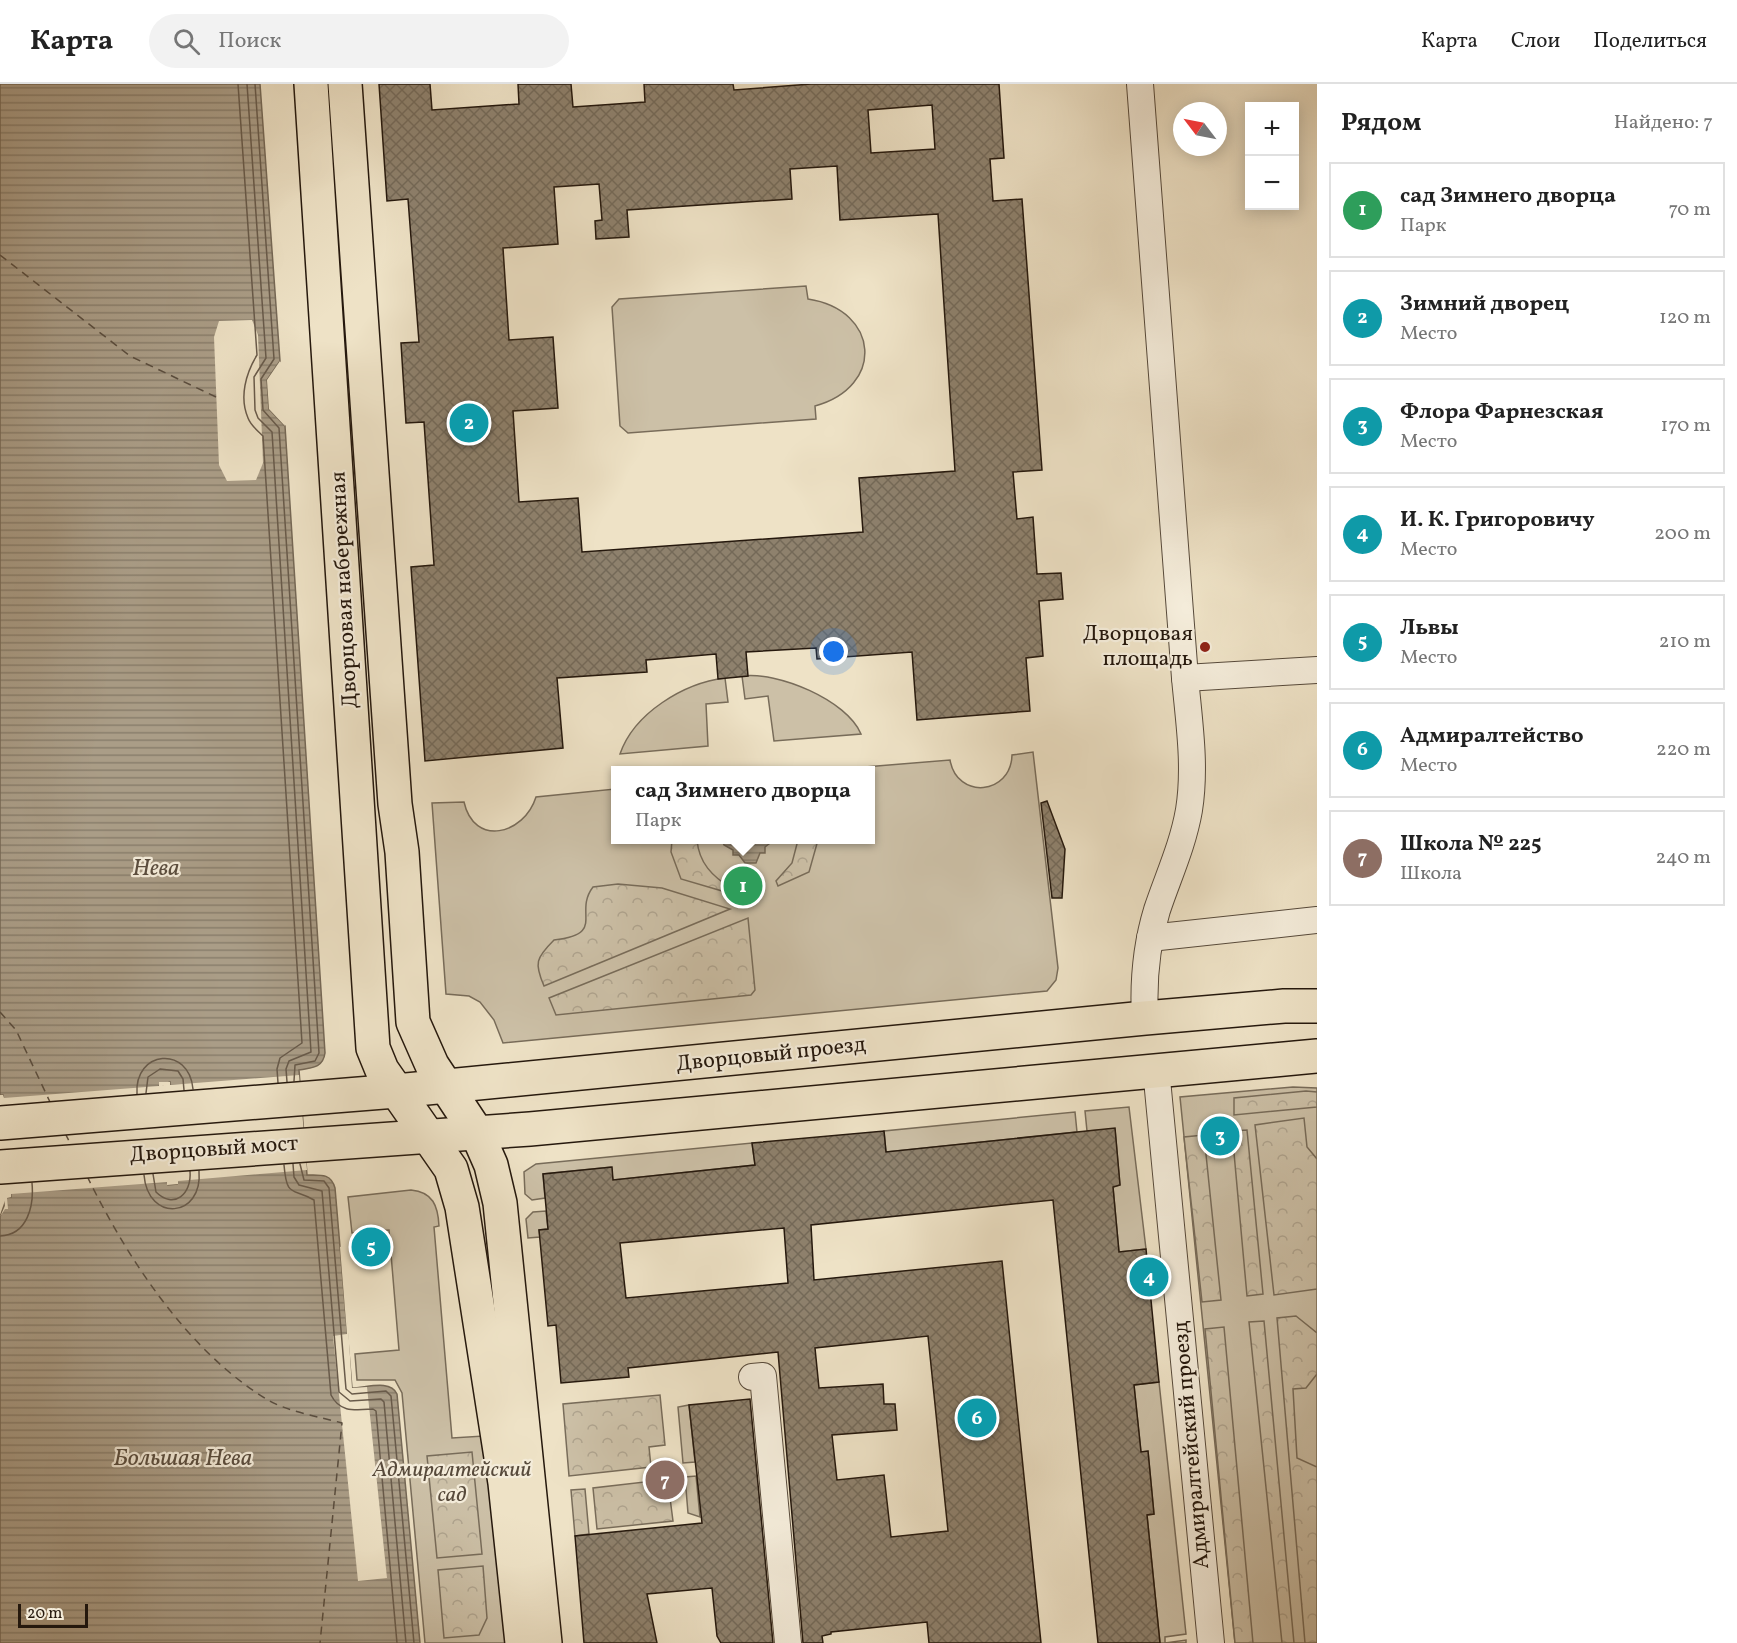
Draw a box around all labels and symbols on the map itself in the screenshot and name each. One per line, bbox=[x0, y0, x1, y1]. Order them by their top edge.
north arrow bbox=[1173, 102, 1227, 156]
pin: 2 bbox=[450, 400, 488, 446]
street label: Дворцовая набережная bbox=[323, 471, 367, 709]
place label: Дворцовая площадь bbox=[1083, 619, 1193, 675]
your location bbox=[819, 637, 848, 666]
marker: Дворцовая площадь bbox=[1198, 640, 1212, 654]
water label: Нева bbox=[132, 852, 180, 886]
pin: 1 bbox=[724, 864, 762, 908]
street label: Дворцовый проезд bbox=[675, 1030, 868, 1080]
pin: 3 bbox=[1200, 1114, 1240, 1158]
street label: Дворцовый мост bbox=[129, 1129, 299, 1171]
pin: 5 bbox=[352, 1224, 391, 1270]
pin: 4 bbox=[1130, 1254, 1168, 1300]
street label: Адмиралтейский проезд bbox=[1166, 1319, 1218, 1570]
pin: 6 bbox=[958, 1396, 996, 1440]
water label: Большая Нева bbox=[114, 1442, 252, 1476]
park label: Адмиралтейский сад bbox=[371, 1455, 532, 1511]
pin: 7 bbox=[646, 1458, 684, 1502]
scale bar bbox=[18, 1601, 88, 1628]

